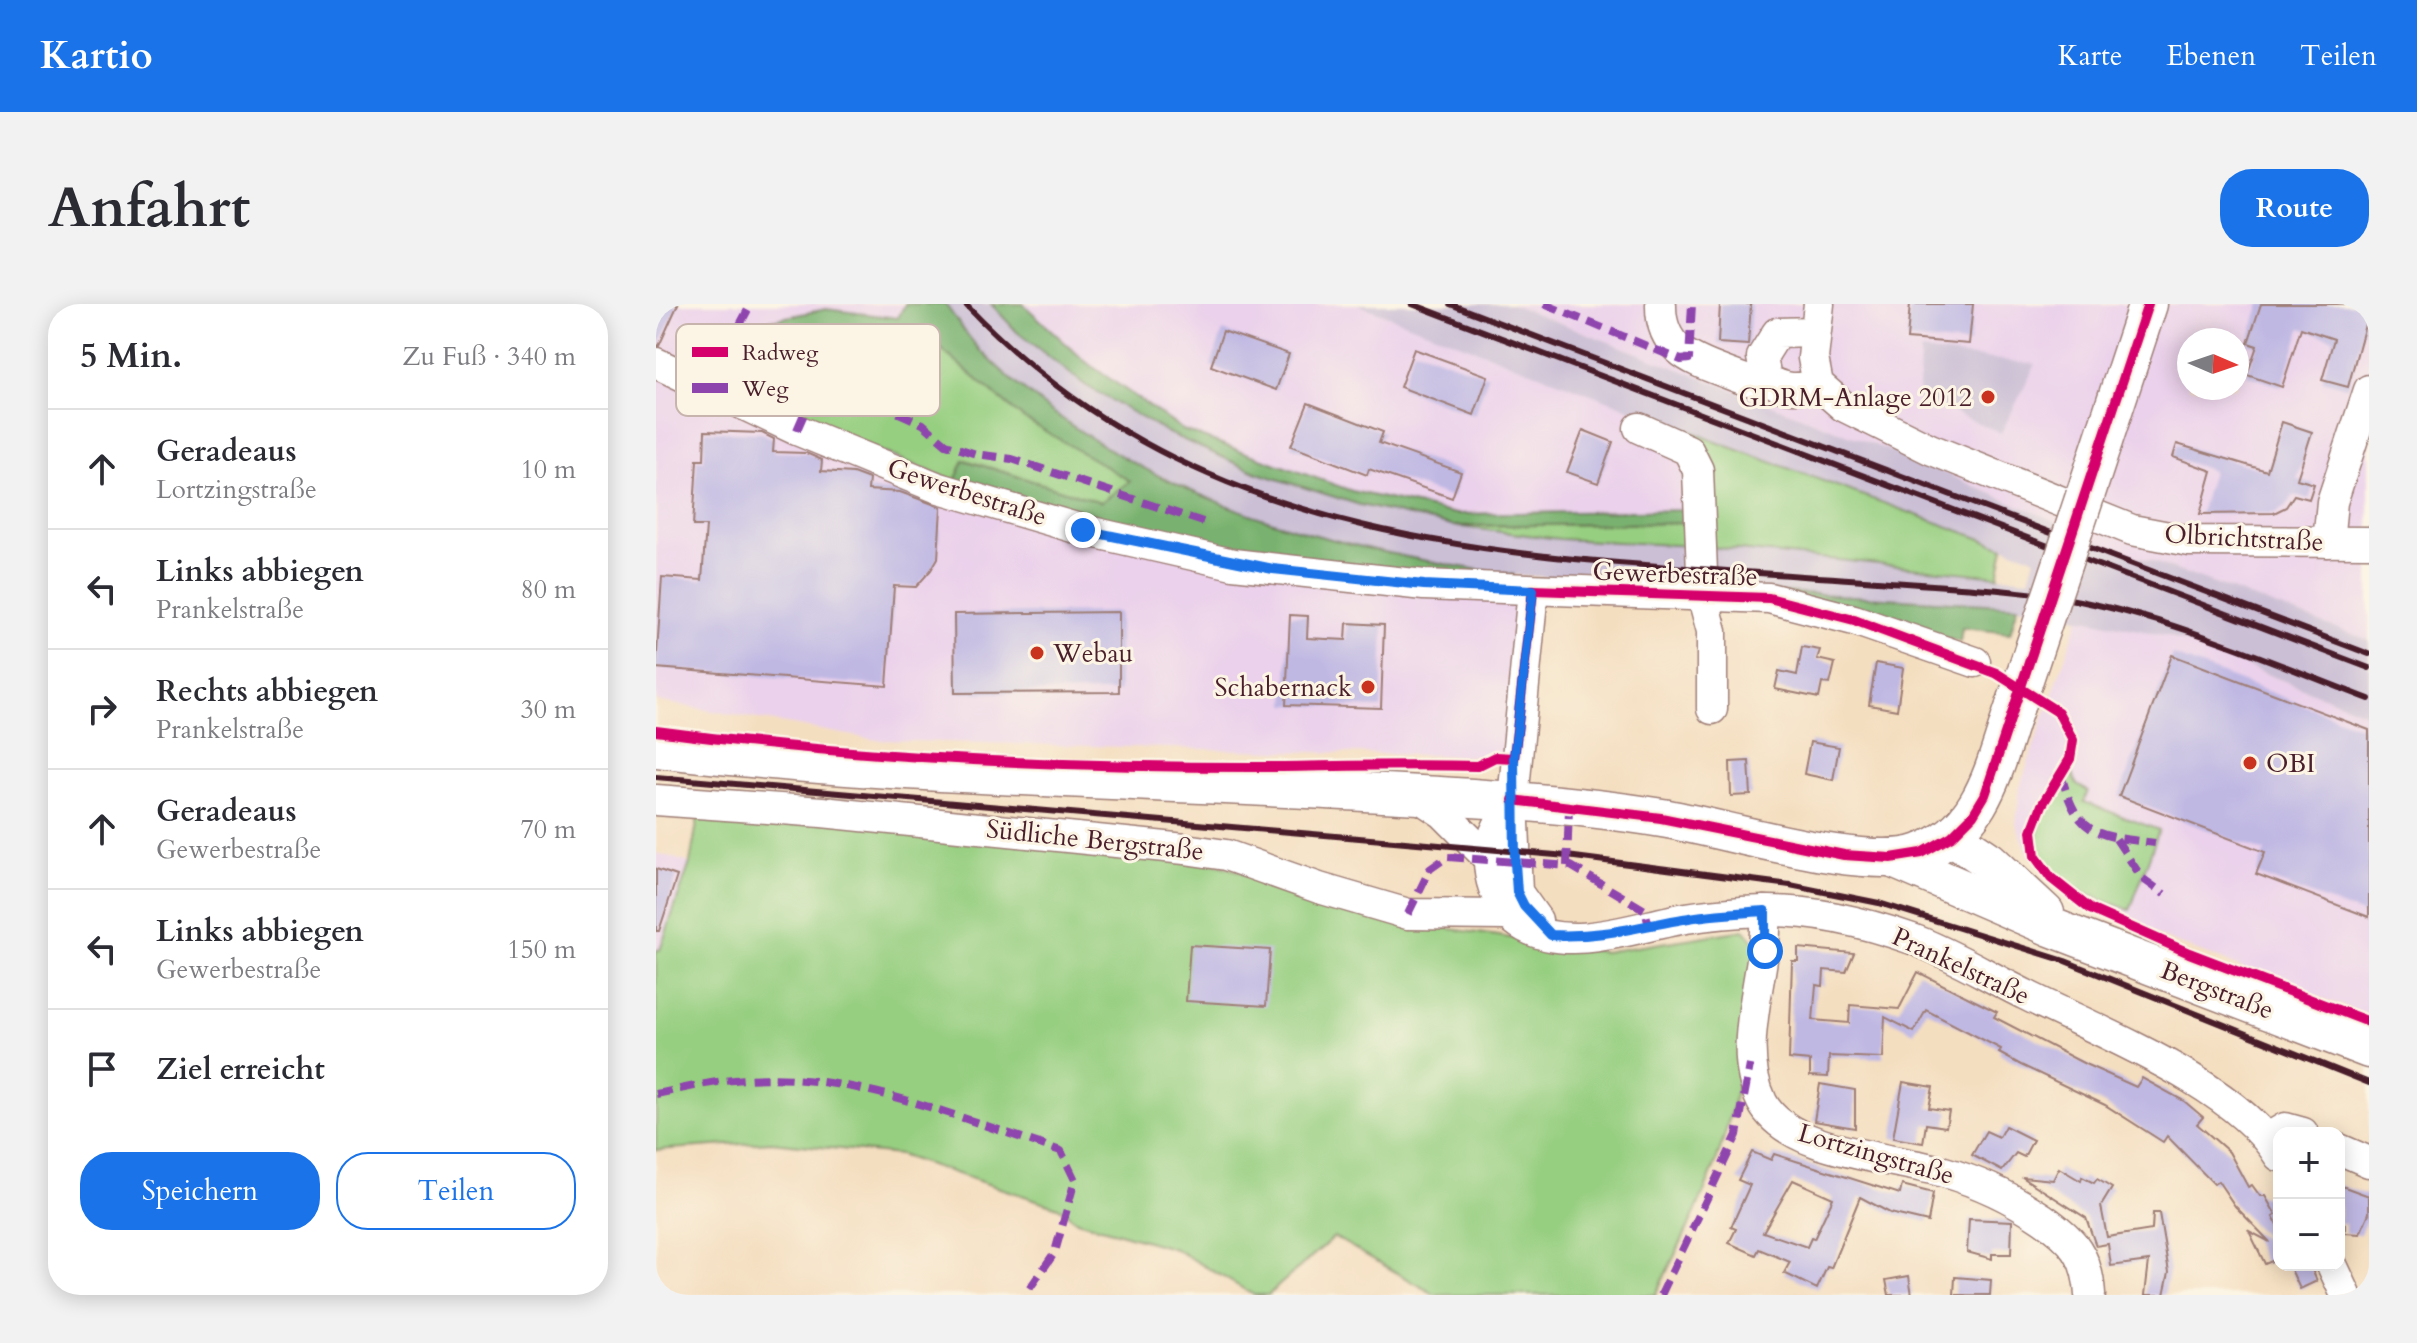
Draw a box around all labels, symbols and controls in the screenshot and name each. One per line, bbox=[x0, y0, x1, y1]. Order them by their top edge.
text: Kartio bbox=[40, 30, 153, 82]
text: Karte bbox=[2058, 37, 2123, 75]
text: Ebenen bbox=[2167, 37, 2256, 75]
text: Teilen bbox=[2300, 37, 2377, 75]
button: Route bbox=[2220, 169, 2369, 247]
text: Anfahrt bbox=[48, 171, 250, 246]
legend bbox=[676, 324, 940, 416]
north arrow bbox=[2177, 328, 2249, 400]
text: 5 Min. bbox=[80, 333, 182, 379]
text: Radweg bbox=[742, 338, 819, 368]
text: Zu Fuß · 340 m bbox=[402, 339, 576, 374]
text: Weg bbox=[741, 374, 789, 404]
place label: GDRM-Anlage 2012 bbox=[1738, 380, 1972, 415]
marker: GDRM-Anlage 2012 bbox=[1979, 388, 1997, 406]
text: Geradeaus bbox=[156, 431, 297, 472]
icon: ahead bbox=[80, 447, 124, 491]
street label: Gewerbestraße bbox=[883, 450, 1051, 534]
text: 10 m bbox=[520, 452, 576, 487]
text: Lortzingstraße bbox=[156, 472, 317, 507]
route end bbox=[1065, 512, 1101, 548]
street label: Olbrichtstraße bbox=[2164, 516, 2324, 560]
text: Links abbiegen bbox=[156, 551, 364, 592]
street label: Gewerbestraße bbox=[1592, 554, 1758, 594]
icon: left bbox=[80, 567, 124, 611]
text: 80 m bbox=[520, 572, 576, 607]
text: Prankelstraße bbox=[156, 592, 304, 627]
place label: Webau bbox=[1052, 636, 1133, 671]
marker: Webau bbox=[1028, 644, 1046, 662]
place label: Schabernack bbox=[1215, 670, 1352, 705]
text: Rechts abbiegen bbox=[156, 671, 378, 712]
marker: Schabernack bbox=[1359, 678, 1377, 696]
icon: right bbox=[80, 687, 124, 731]
text: 30 m bbox=[520, 692, 576, 727]
text: Prankelstraße bbox=[156, 712, 304, 747]
place label: OBI bbox=[2266, 746, 2315, 781]
marker: OBI bbox=[2241, 754, 2259, 772]
text: Geradeaus bbox=[156, 791, 297, 832]
icon: ahead bbox=[80, 807, 124, 851]
street label: Südliche Bergstraße bbox=[985, 811, 1205, 869]
text: 70 m bbox=[520, 812, 576, 847]
text: Gewerbestraße bbox=[156, 832, 321, 867]
text: Links abbiegen bbox=[156, 911, 364, 952]
street label: Prankelstraße bbox=[1886, 919, 2036, 1013]
icon: left bbox=[80, 927, 124, 971]
text: 150 m bbox=[507, 932, 576, 967]
route start bbox=[1747, 933, 1783, 969]
text: Gewerbestraße bbox=[156, 952, 321, 987]
street label: Bergstraße bbox=[2155, 952, 2279, 1028]
icon: arrive bbox=[80, 1047, 124, 1091]
text: Ziel erreicht bbox=[156, 1049, 325, 1090]
street label: Lortzingstraße bbox=[1794, 1115, 1958, 1193]
map controls bbox=[2273, 1127, 2345, 1271]
button: + bbox=[2273, 1127, 2345, 1199]
button: Speichern bbox=[80, 1152, 320, 1230]
button: Teilen bbox=[336, 1152, 576, 1230]
button: − bbox=[2273, 1199, 2345, 1271]

